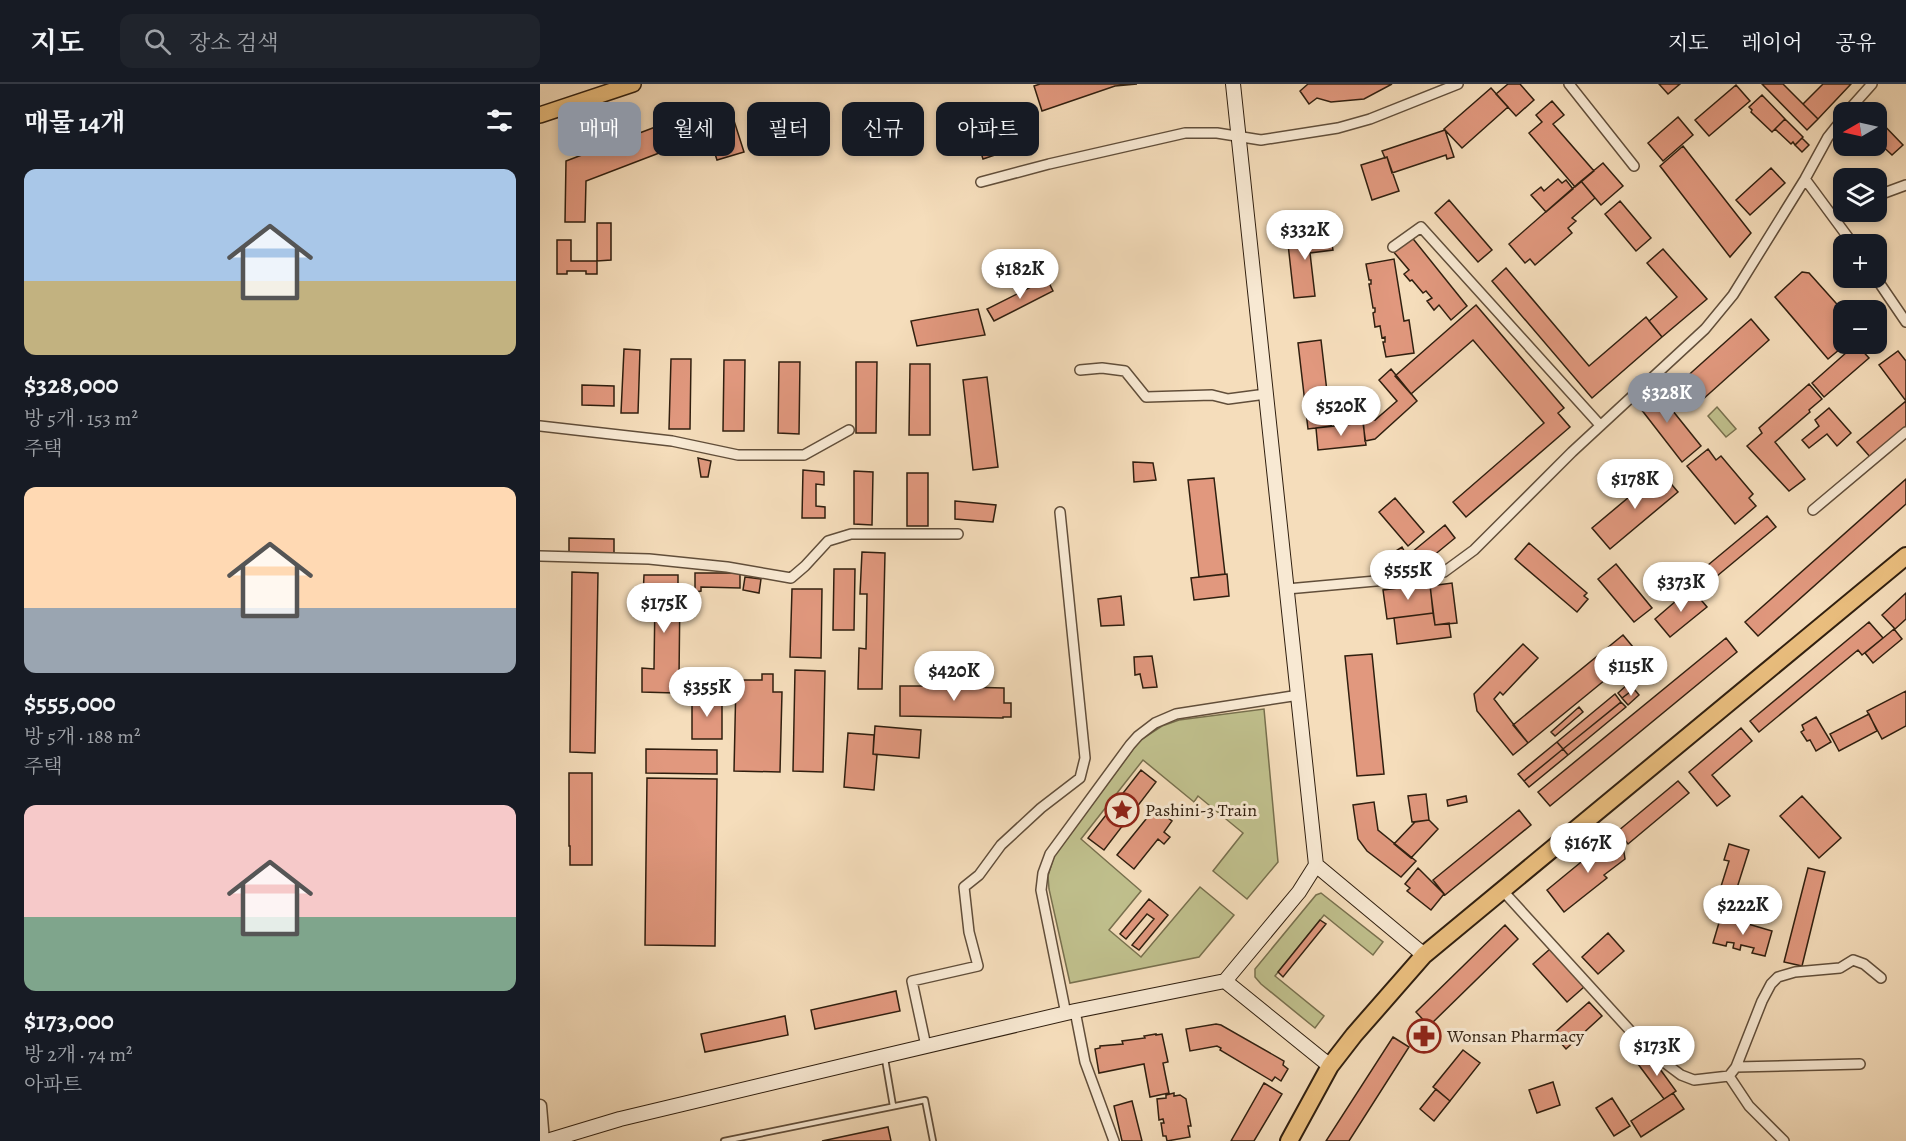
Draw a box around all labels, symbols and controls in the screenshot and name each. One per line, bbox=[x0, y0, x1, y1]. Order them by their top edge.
search box bbox=[120, 14, 540, 68]
text: 지도 bbox=[30, 24, 84, 62]
icon: search bbox=[141, 25, 174, 58]
text: 장소 검색 bbox=[189, 28, 278, 58]
text: 지도 bbox=[1668, 29, 1709, 57]
text: 레이어 bbox=[1742, 29, 1802, 57]
text: 공유 bbox=[1835, 29, 1876, 57]
chip: 매매 bbox=[558, 102, 641, 156]
chip: 월세 bbox=[653, 102, 735, 156]
chip: 필터 bbox=[747, 102, 830, 156]
chip: 신규 bbox=[842, 102, 924, 156]
chip: 아파트 bbox=[936, 102, 1039, 156]
north arrow bbox=[1833, 102, 1887, 156]
map controls bbox=[1833, 102, 1887, 354]
icon: filters bbox=[483, 104, 516, 137]
text: 매물 14개 bbox=[24, 105, 125, 140]
button: layers bbox=[1833, 168, 1887, 222]
icon: home bbox=[216, 208, 324, 316]
pin: $332K bbox=[1263, 210, 1347, 261]
text: $332K bbox=[1280, 216, 1330, 243]
button: + bbox=[1833, 234, 1887, 288]
pin: $182K bbox=[978, 249, 1062, 300]
text: $182K bbox=[996, 255, 1044, 282]
button: − bbox=[1833, 300, 1887, 354]
text: $328,000 bbox=[24, 367, 119, 402]
pin: $328K bbox=[1625, 373, 1709, 424]
text: $328K bbox=[1642, 379, 1692, 406]
pin: $520K bbox=[1299, 386, 1383, 437]
text: $520K bbox=[1316, 392, 1366, 419]
text: 방 5개 · 153 m² bbox=[24, 405, 138, 432]
text: 주택 bbox=[24, 435, 63, 462]
pin: $178K bbox=[1593, 459, 1677, 510]
text: $178K bbox=[1611, 465, 1659, 492]
icon: home bbox=[216, 526, 324, 634]
pin: $555K bbox=[1366, 550, 1450, 601]
text: $555K bbox=[1384, 556, 1432, 583]
pin: $373K bbox=[1639, 562, 1723, 613]
text: $373K bbox=[1657, 568, 1705, 595]
pin: $175K bbox=[622, 583, 706, 634]
text: $175K bbox=[641, 589, 687, 616]
pin: $115K bbox=[1589, 646, 1673, 697]
pin: $420K bbox=[912, 651, 996, 702]
text: $115K bbox=[1608, 652, 1654, 679]
text: $420K bbox=[928, 657, 980, 684]
pin: $355K bbox=[665, 667, 749, 718]
text: $355K bbox=[683, 673, 731, 700]
text: $555,000 bbox=[24, 685, 116, 720]
text: 방 5개 · 188 m² bbox=[24, 723, 141, 750]
text: 주택 bbox=[24, 753, 63, 780]
place icon: Pashini-3 Train bbox=[1104, 792, 1140, 828]
place label: Pashini-3 Train bbox=[1145, 798, 1257, 822]
pin: $167K bbox=[1546, 823, 1630, 874]
text: $167K bbox=[1564, 829, 1612, 856]
icon: home bbox=[216, 844, 324, 952]
pin: $222K bbox=[1701, 885, 1785, 936]
text: $222K bbox=[1717, 891, 1769, 918]
text: $173,000 bbox=[24, 1003, 114, 1038]
pharmacy icon: Wonsan Pharmacy bbox=[1406, 1018, 1442, 1054]
place label: Wonsan Pharmacy bbox=[1446, 1024, 1585, 1048]
pin: $173K bbox=[1615, 1026, 1699, 1077]
text: $173K bbox=[1634, 1032, 1680, 1059]
text: 방 2개 · 74 m² bbox=[24, 1041, 133, 1068]
text: 아파트 bbox=[24, 1071, 82, 1098]

